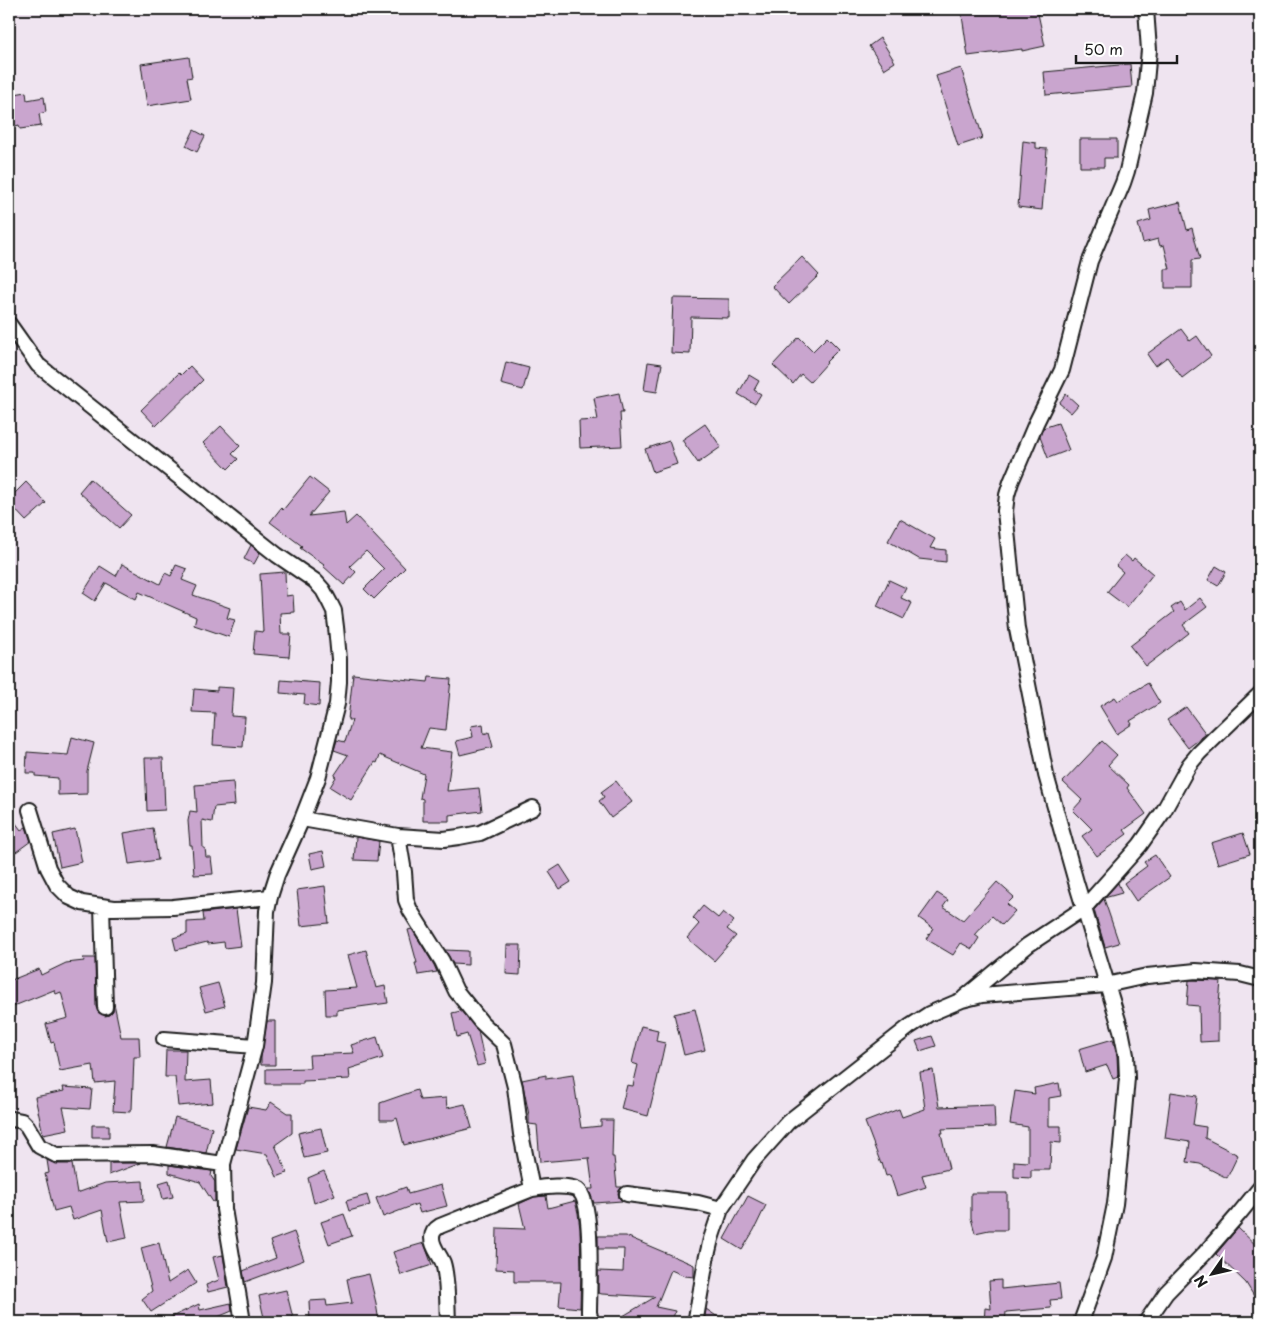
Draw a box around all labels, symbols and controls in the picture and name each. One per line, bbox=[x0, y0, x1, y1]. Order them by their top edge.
scale bar bbox=[1076, 32, 1178, 64]
text: 50 m bbox=[1084, 37, 1123, 60]
north arrow bbox=[1186, 1248, 1236, 1298]
text: N bbox=[1189, 1271, 1213, 1292]

